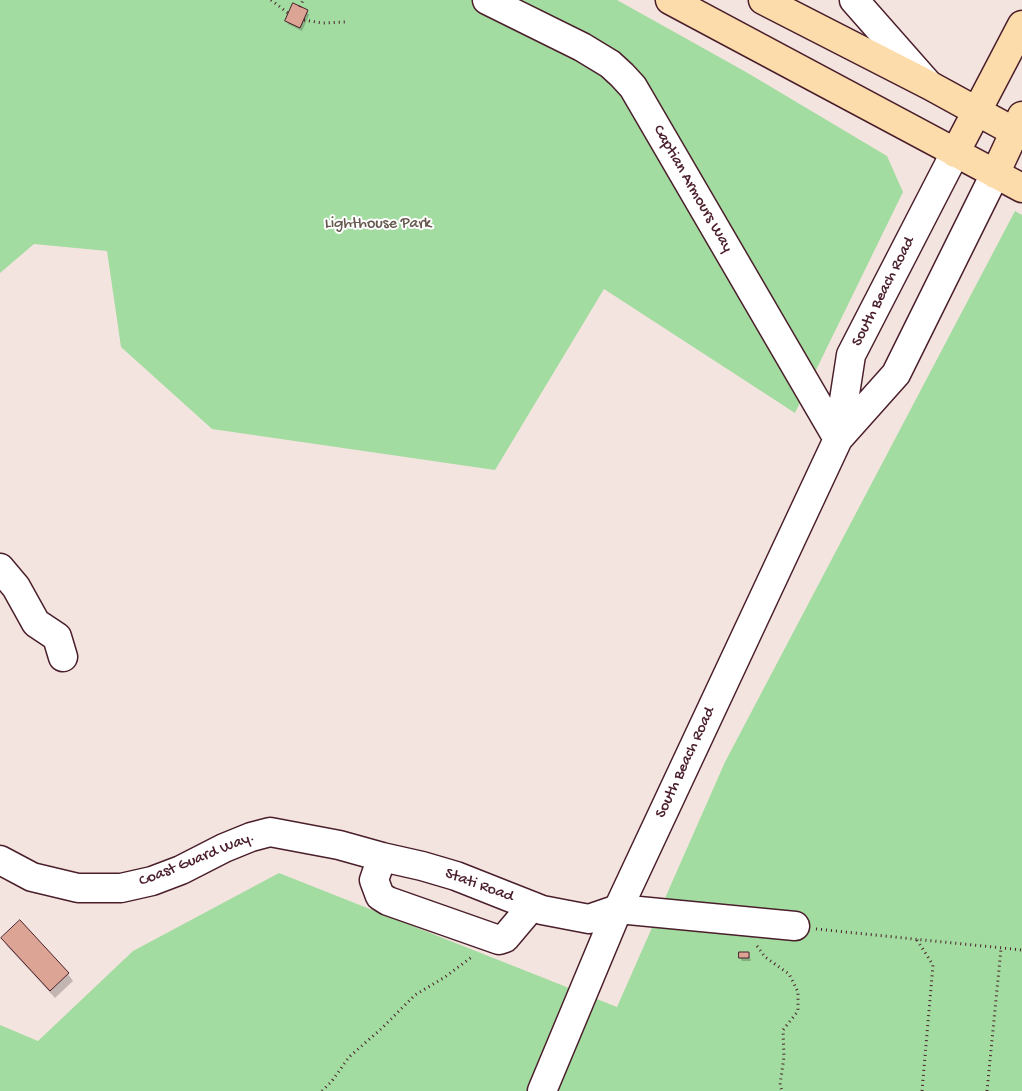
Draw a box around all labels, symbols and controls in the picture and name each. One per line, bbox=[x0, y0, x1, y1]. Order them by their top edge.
street label: Captian Armours Way bbox=[648, 122, 736, 256]
park label: Lighthouse Park bbox=[325, 215, 431, 235]
street label: South Beach Road bbox=[848, 234, 920, 350]
street label: South Beach Road bbox=[652, 704, 720, 822]
street label: Coast Guard Way. bbox=[136, 828, 258, 892]
street label: Stati Road bbox=[442, 865, 516, 907]

